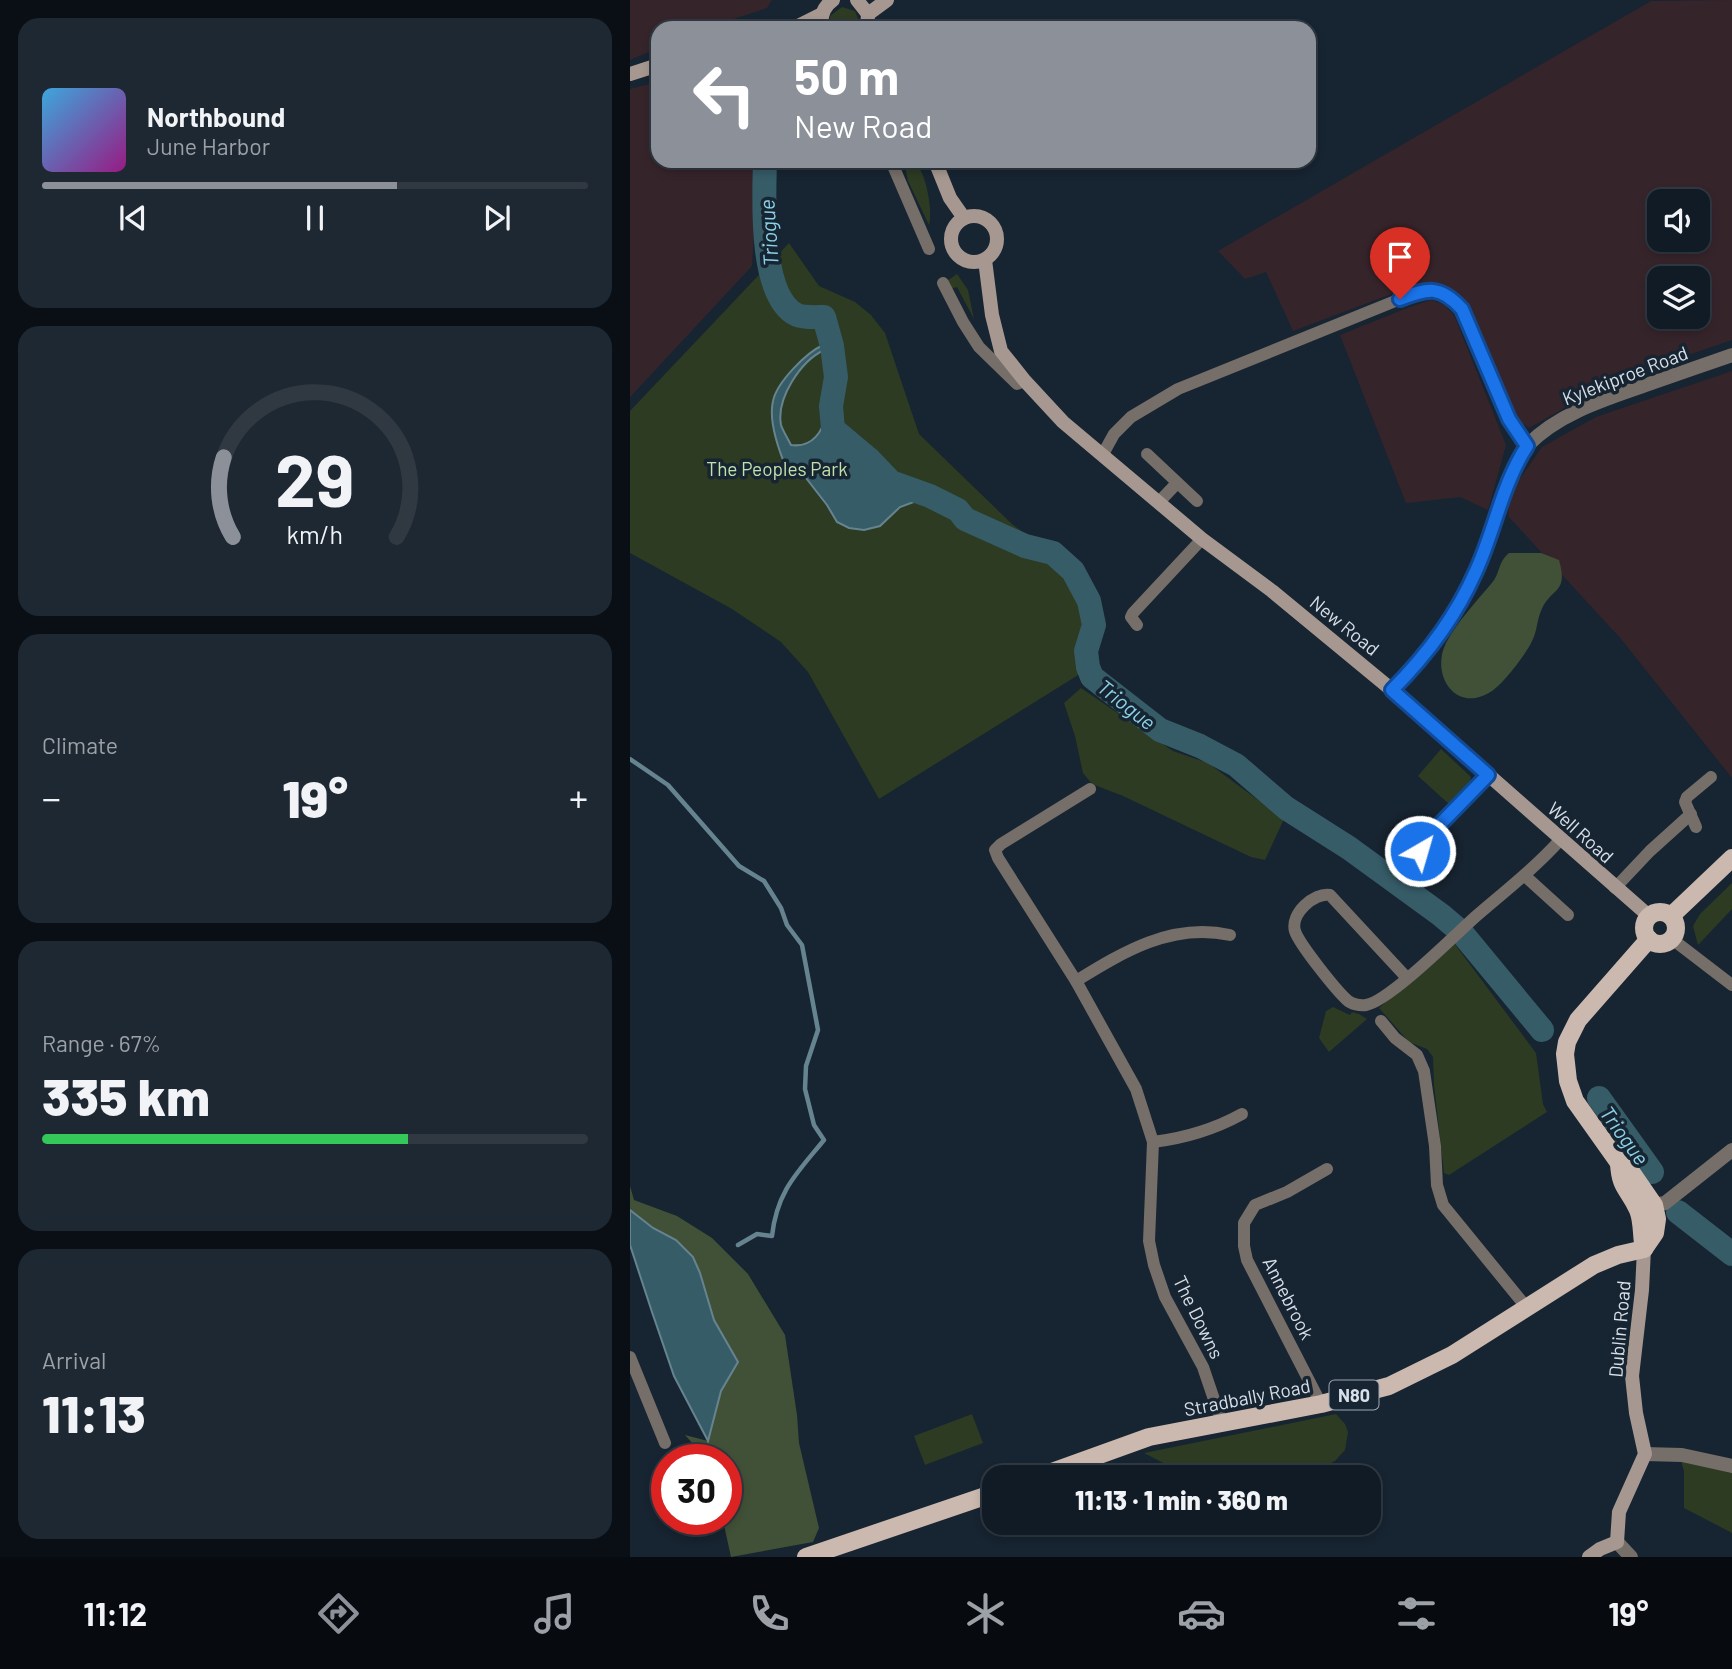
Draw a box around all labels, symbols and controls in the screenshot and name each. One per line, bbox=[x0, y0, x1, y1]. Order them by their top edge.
text: 50 m bbox=[794, 46, 899, 105]
icon: left bbox=[679, 49, 770, 140]
text: Northbound bbox=[147, 101, 285, 132]
text: New Road bbox=[794, 106, 933, 144]
text: June Harbor bbox=[147, 132, 270, 160]
map controls bbox=[1647, 189, 1710, 329]
button: sound bbox=[1647, 189, 1710, 252]
icon: previous bbox=[114, 199, 152, 237]
icon: pause bbox=[296, 199, 334, 237]
icon: next bbox=[478, 199, 516, 237]
water label: Triogue bbox=[753, 199, 783, 267]
pin bbox=[1370, 227, 1430, 299]
icon: arrive bbox=[1381, 238, 1419, 276]
button: layers bbox=[1647, 266, 1710, 329]
street label: Kylekiproe Road bbox=[1559, 341, 1691, 409]
text: 29 bbox=[275, 434, 355, 522]
park label: The Peoples Park bbox=[706, 457, 848, 480]
text: km/h bbox=[287, 518, 343, 548]
street label: New Road bbox=[1306, 590, 1384, 660]
water label: Triogue bbox=[1093, 674, 1161, 734]
text: Climate bbox=[42, 731, 118, 759]
text: 19° bbox=[282, 766, 348, 828]
text: − bbox=[42, 774, 61, 820]
text: + bbox=[569, 774, 588, 820]
street label: Well Road bbox=[1543, 797, 1619, 867]
position arrow bbox=[1383, 814, 1457, 888]
text: Range · 67% bbox=[42, 1029, 161, 1057]
text: 335 km bbox=[42, 1064, 210, 1126]
water label: Triogue bbox=[1595, 1101, 1655, 1169]
street label: Annebrook bbox=[1258, 1253, 1320, 1343]
street label: The Downs bbox=[1169, 1272, 1229, 1362]
street label: Dublin Road bbox=[1603, 1280, 1635, 1378]
text: Arrival bbox=[42, 1346, 106, 1374]
street label: Stradbally Road bbox=[1182, 1373, 1312, 1421]
road number: N80 bbox=[1330, 1380, 1378, 1410]
text: 11:13 bbox=[42, 1381, 146, 1443]
speed limit sign: 30 bbox=[651, 1444, 742, 1535]
text: 11:13 · 1 min · 360 m bbox=[1075, 1484, 1288, 1515]
icon: directions bbox=[314, 1589, 363, 1638]
icon: music bbox=[530, 1589, 579, 1638]
icon: phone bbox=[745, 1589, 794, 1638]
icon: climate bbox=[961, 1589, 1010, 1638]
icon: car bbox=[1177, 1589, 1226, 1638]
icon: filters bbox=[1392, 1589, 1441, 1638]
text: 11:12 bbox=[83, 1594, 147, 1632]
text: 19° bbox=[1608, 1594, 1649, 1632]

